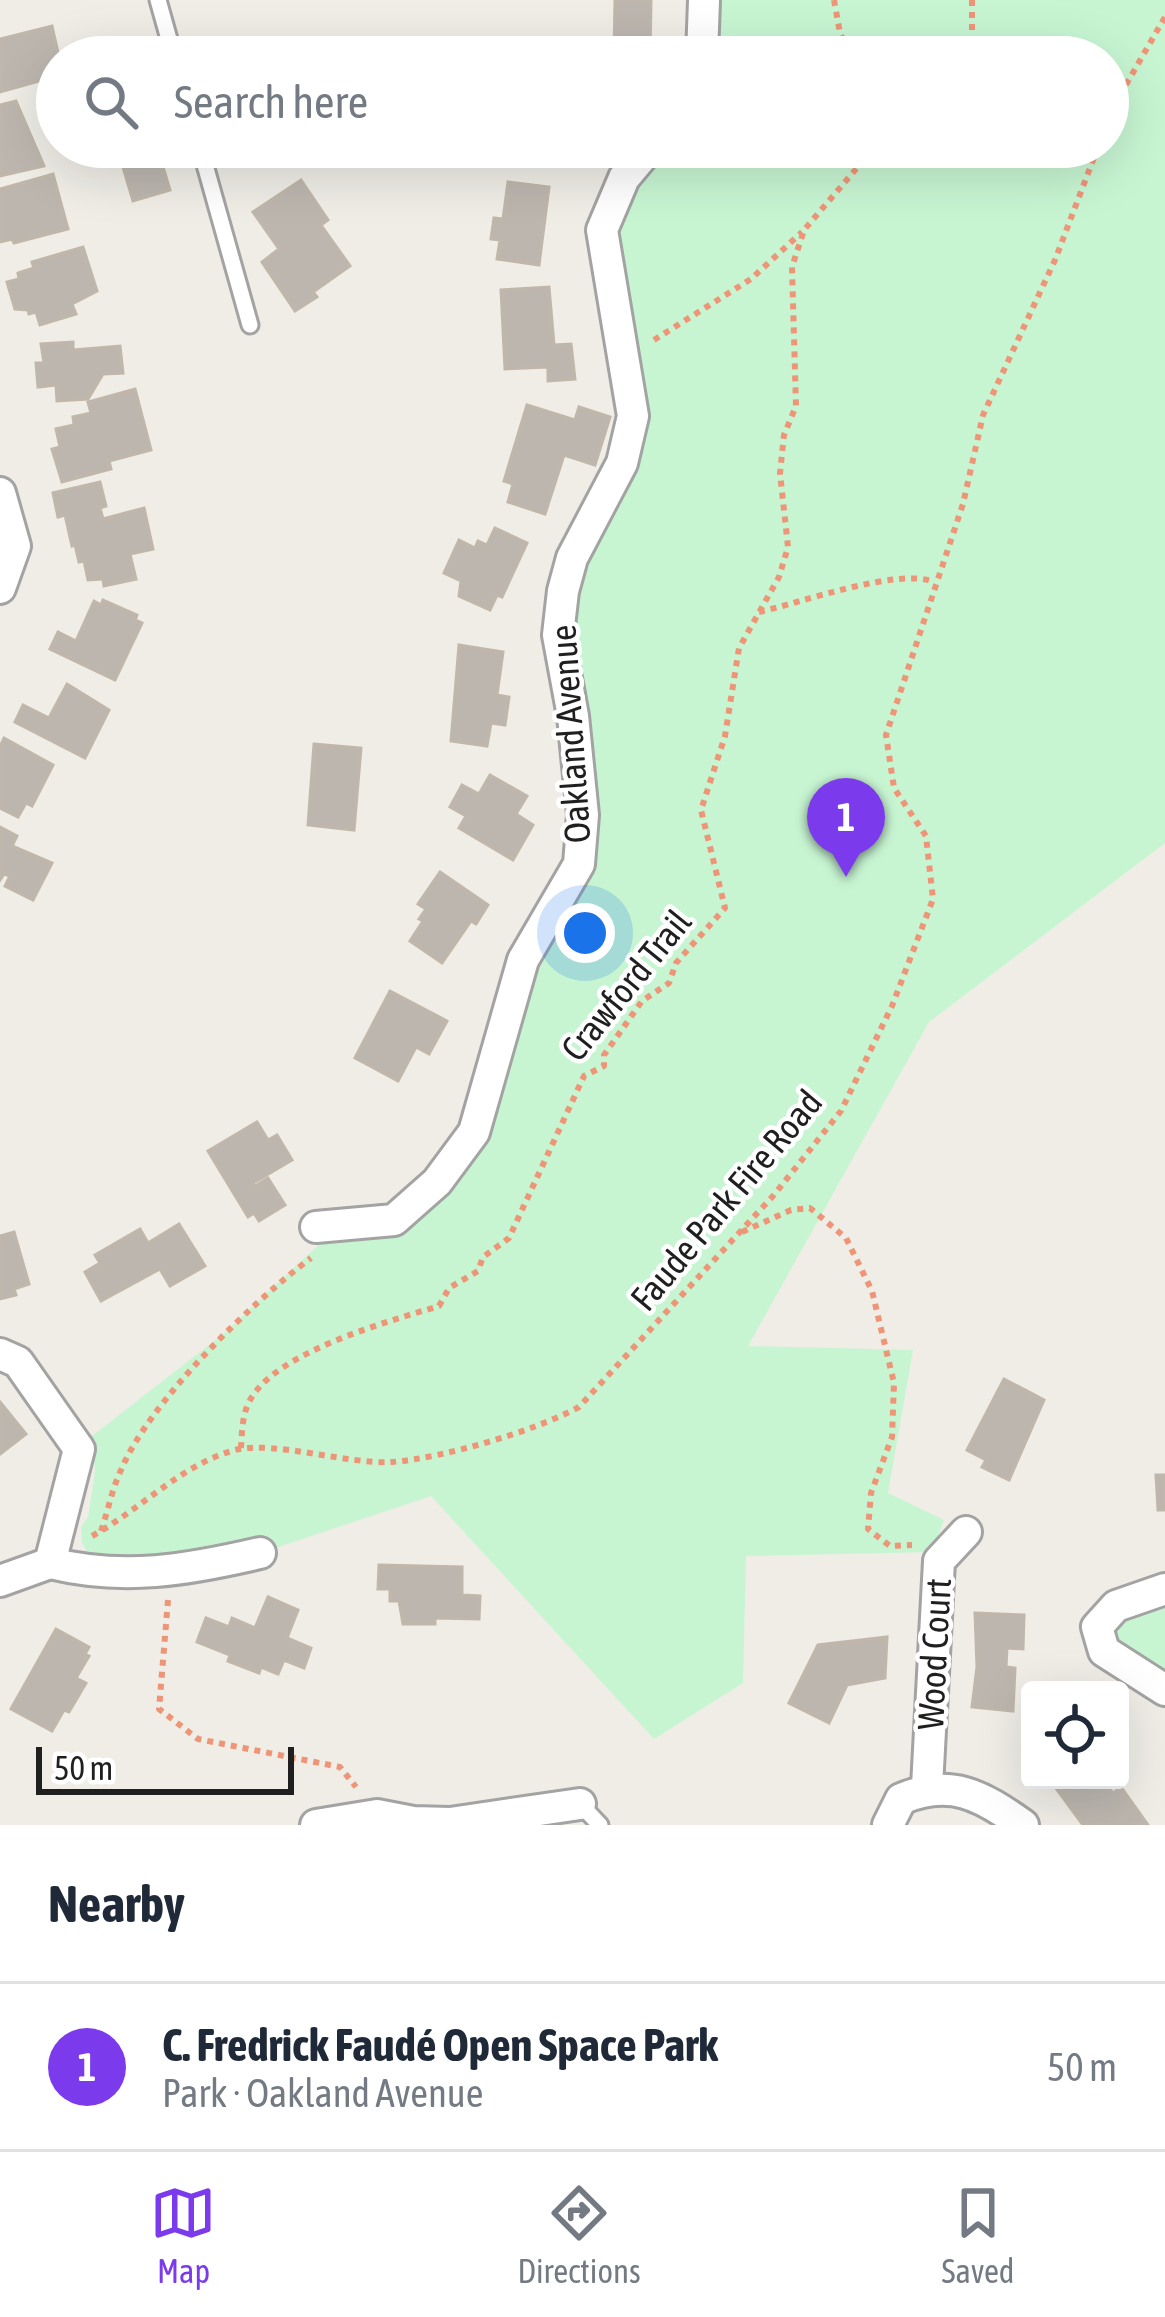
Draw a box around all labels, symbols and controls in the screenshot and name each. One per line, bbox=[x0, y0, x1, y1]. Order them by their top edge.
search box bbox=[36, 36, 1129, 168]
icon: search bbox=[78, 69, 144, 135]
text: Search here bbox=[174, 76, 368, 128]
street label: Oakland Avenue bbox=[541, 623, 599, 845]
pin: 1 bbox=[807, 778, 885, 877]
street label: Crawford Trail bbox=[552, 901, 700, 1069]
your location bbox=[555, 903, 615, 963]
street label: Faude Park Fire Road bbox=[622, 1081, 830, 1319]
street label: Wood Court bbox=[909, 1577, 959, 1731]
map controls bbox=[1021, 1681, 1129, 1789]
button: locate bbox=[1021, 1681, 1129, 1789]
scale bar bbox=[36, 1741, 294, 1794]
text: 50 m bbox=[54, 1749, 113, 1787]
text: Nearby bbox=[48, 1874, 185, 1933]
text: C. Fredrick Faudé Open Space Park bbox=[162, 2019, 718, 2071]
text: 1 bbox=[78, 2045, 96, 2089]
text: 50 m bbox=[1047, 2045, 1117, 2089]
text: Park · Oakland Avenue bbox=[162, 2071, 483, 2115]
tab: Map bbox=[150, 2180, 216, 2290]
tab: Directions bbox=[517, 2180, 641, 2290]
tab: Saved bbox=[942, 2180, 1014, 2290]

